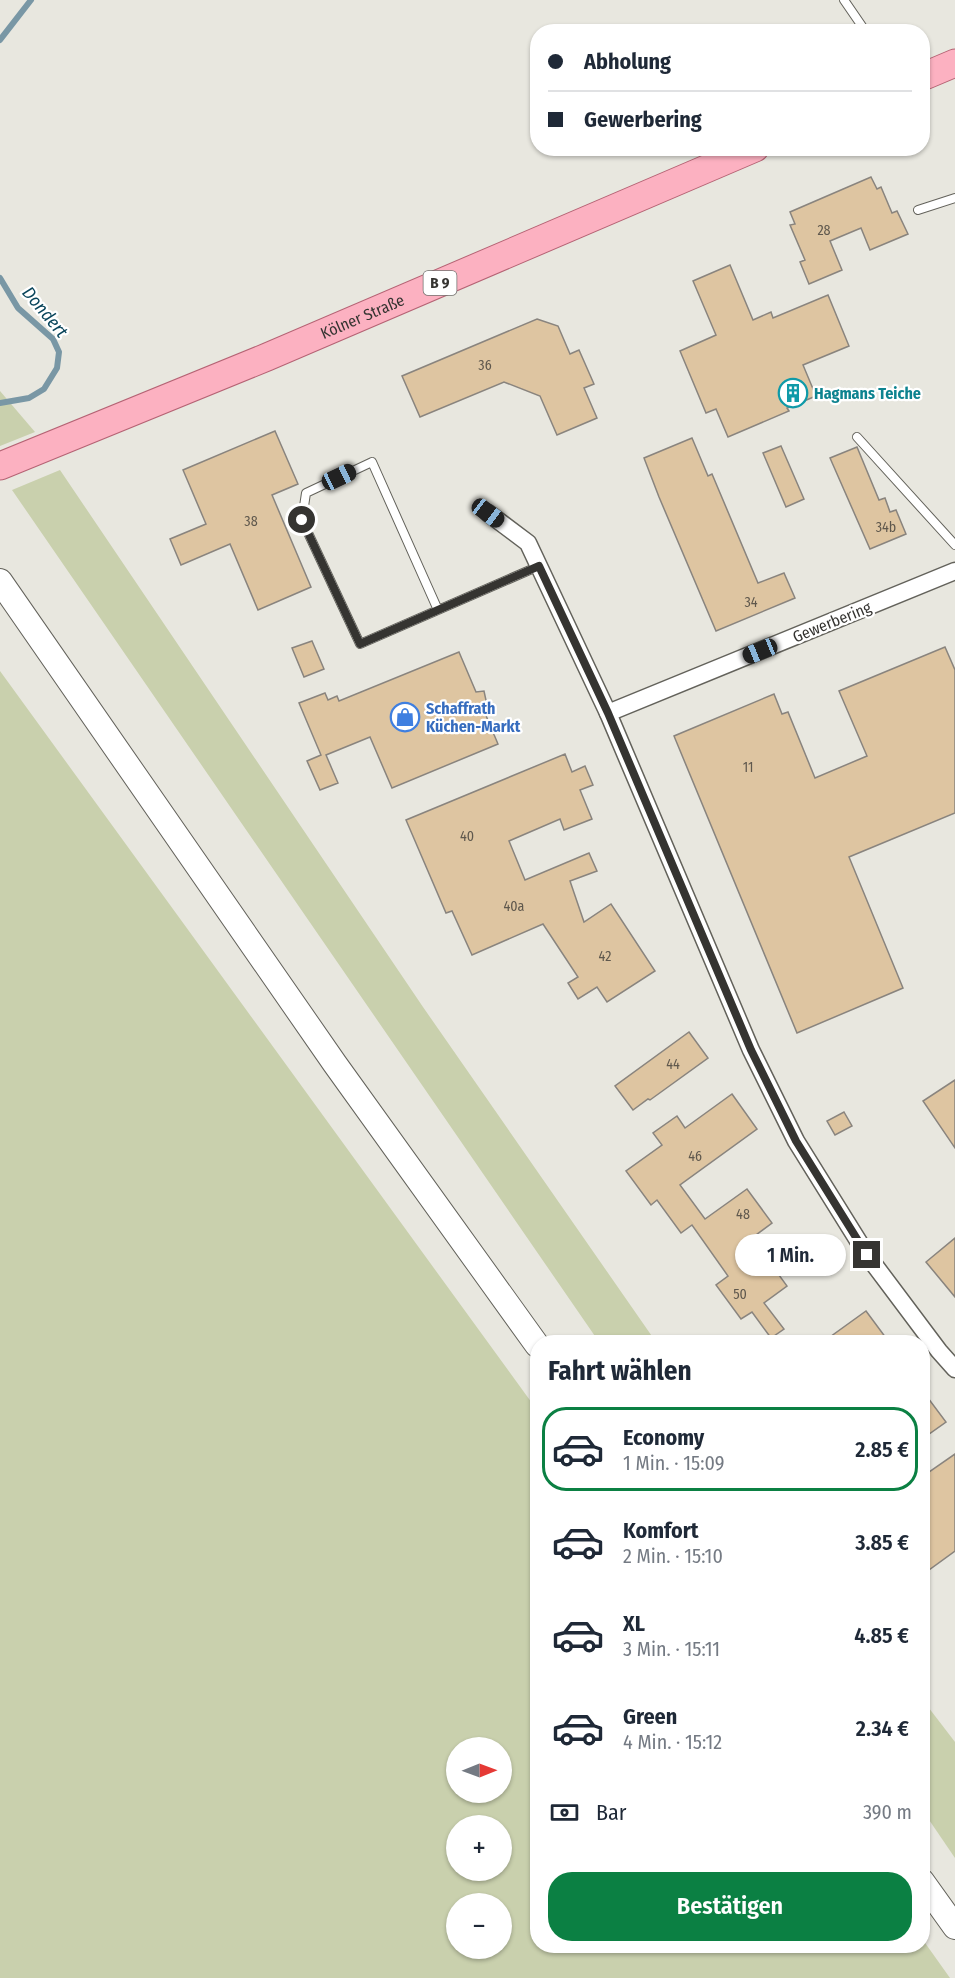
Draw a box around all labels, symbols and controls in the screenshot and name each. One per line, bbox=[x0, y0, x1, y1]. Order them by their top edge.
text: Abholung bbox=[584, 48, 671, 75]
text: Gewerbering bbox=[584, 106, 702, 133]
house number: 28 bbox=[817, 222, 831, 239]
road number: B 9 bbox=[424, 271, 456, 295]
water label: Dondert bbox=[17, 282, 73, 342]
street label: Kölner Straße bbox=[318, 290, 407, 342]
house number: 36 bbox=[478, 357, 492, 374]
building icon: Hagmans Teiche bbox=[777, 377, 809, 409]
place label: Hagmans Teiche bbox=[814, 384, 921, 403]
car bbox=[319, 461, 359, 493]
car bbox=[468, 495, 508, 531]
route start bbox=[288, 506, 315, 533]
house number: 38 bbox=[244, 513, 258, 530]
house number: 34b bbox=[876, 519, 896, 536]
house number: 34 bbox=[744, 594, 758, 611]
street label: Gewerbering bbox=[790, 597, 874, 646]
car bbox=[740, 636, 780, 666]
place label: Schaffrath Küchen-Markt bbox=[426, 699, 521, 736]
shop icon: Schaffrath Küchen-Markt bbox=[389, 701, 421, 733]
house number: 11 bbox=[743, 759, 753, 776]
house number: 40 bbox=[460, 828, 474, 845]
house number: 40a bbox=[504, 898, 525, 915]
house number: 42 bbox=[599, 948, 611, 965]
house number: 44 bbox=[666, 1056, 680, 1073]
house number: 46 bbox=[688, 1148, 702, 1165]
house number: 48 bbox=[736, 1206, 750, 1223]
callout: 1 Min. bbox=[735, 1234, 846, 1276]
route end bbox=[853, 1241, 880, 1268]
text: 1 Min. bbox=[767, 1243, 814, 1267]
house number: 50 bbox=[733, 1286, 747, 1303]
text: Fahrt wählen bbox=[548, 1355, 692, 1387]
icon: car bbox=[551, 1422, 605, 1476]
text: Economy bbox=[623, 1424, 704, 1451]
text: 2.85 € bbox=[855, 1436, 909, 1463]
text: 1 Min. · 15:09 bbox=[623, 1451, 724, 1475]
icon: car bbox=[551, 1515, 605, 1569]
text: Komfort bbox=[623, 1517, 698, 1544]
text: 3.85 € bbox=[855, 1529, 909, 1556]
text: 2 Min. · 15:10 bbox=[623, 1544, 723, 1568]
icon: car bbox=[551, 1608, 605, 1662]
text: XL bbox=[623, 1610, 645, 1637]
text: 4.85 € bbox=[854, 1622, 909, 1649]
text: 3 Min. · 15:11 bbox=[623, 1637, 720, 1661]
icon: car bbox=[551, 1701, 605, 1755]
text: Green bbox=[623, 1703, 677, 1730]
text: 2.34 € bbox=[856, 1715, 909, 1742]
text: 4 Min. · 15:12 bbox=[623, 1730, 722, 1754]
north arrow bbox=[446, 1737, 512, 1803]
map controls bbox=[446, 1737, 512, 1959]
icon: cash bbox=[548, 1796, 581, 1829]
text: Bar bbox=[596, 1799, 627, 1826]
text: 390 m bbox=[863, 1800, 912, 1824]
button: + bbox=[446, 1815, 512, 1881]
button: Bestätigen bbox=[548, 1872, 912, 1941]
button: − bbox=[446, 1893, 512, 1959]

